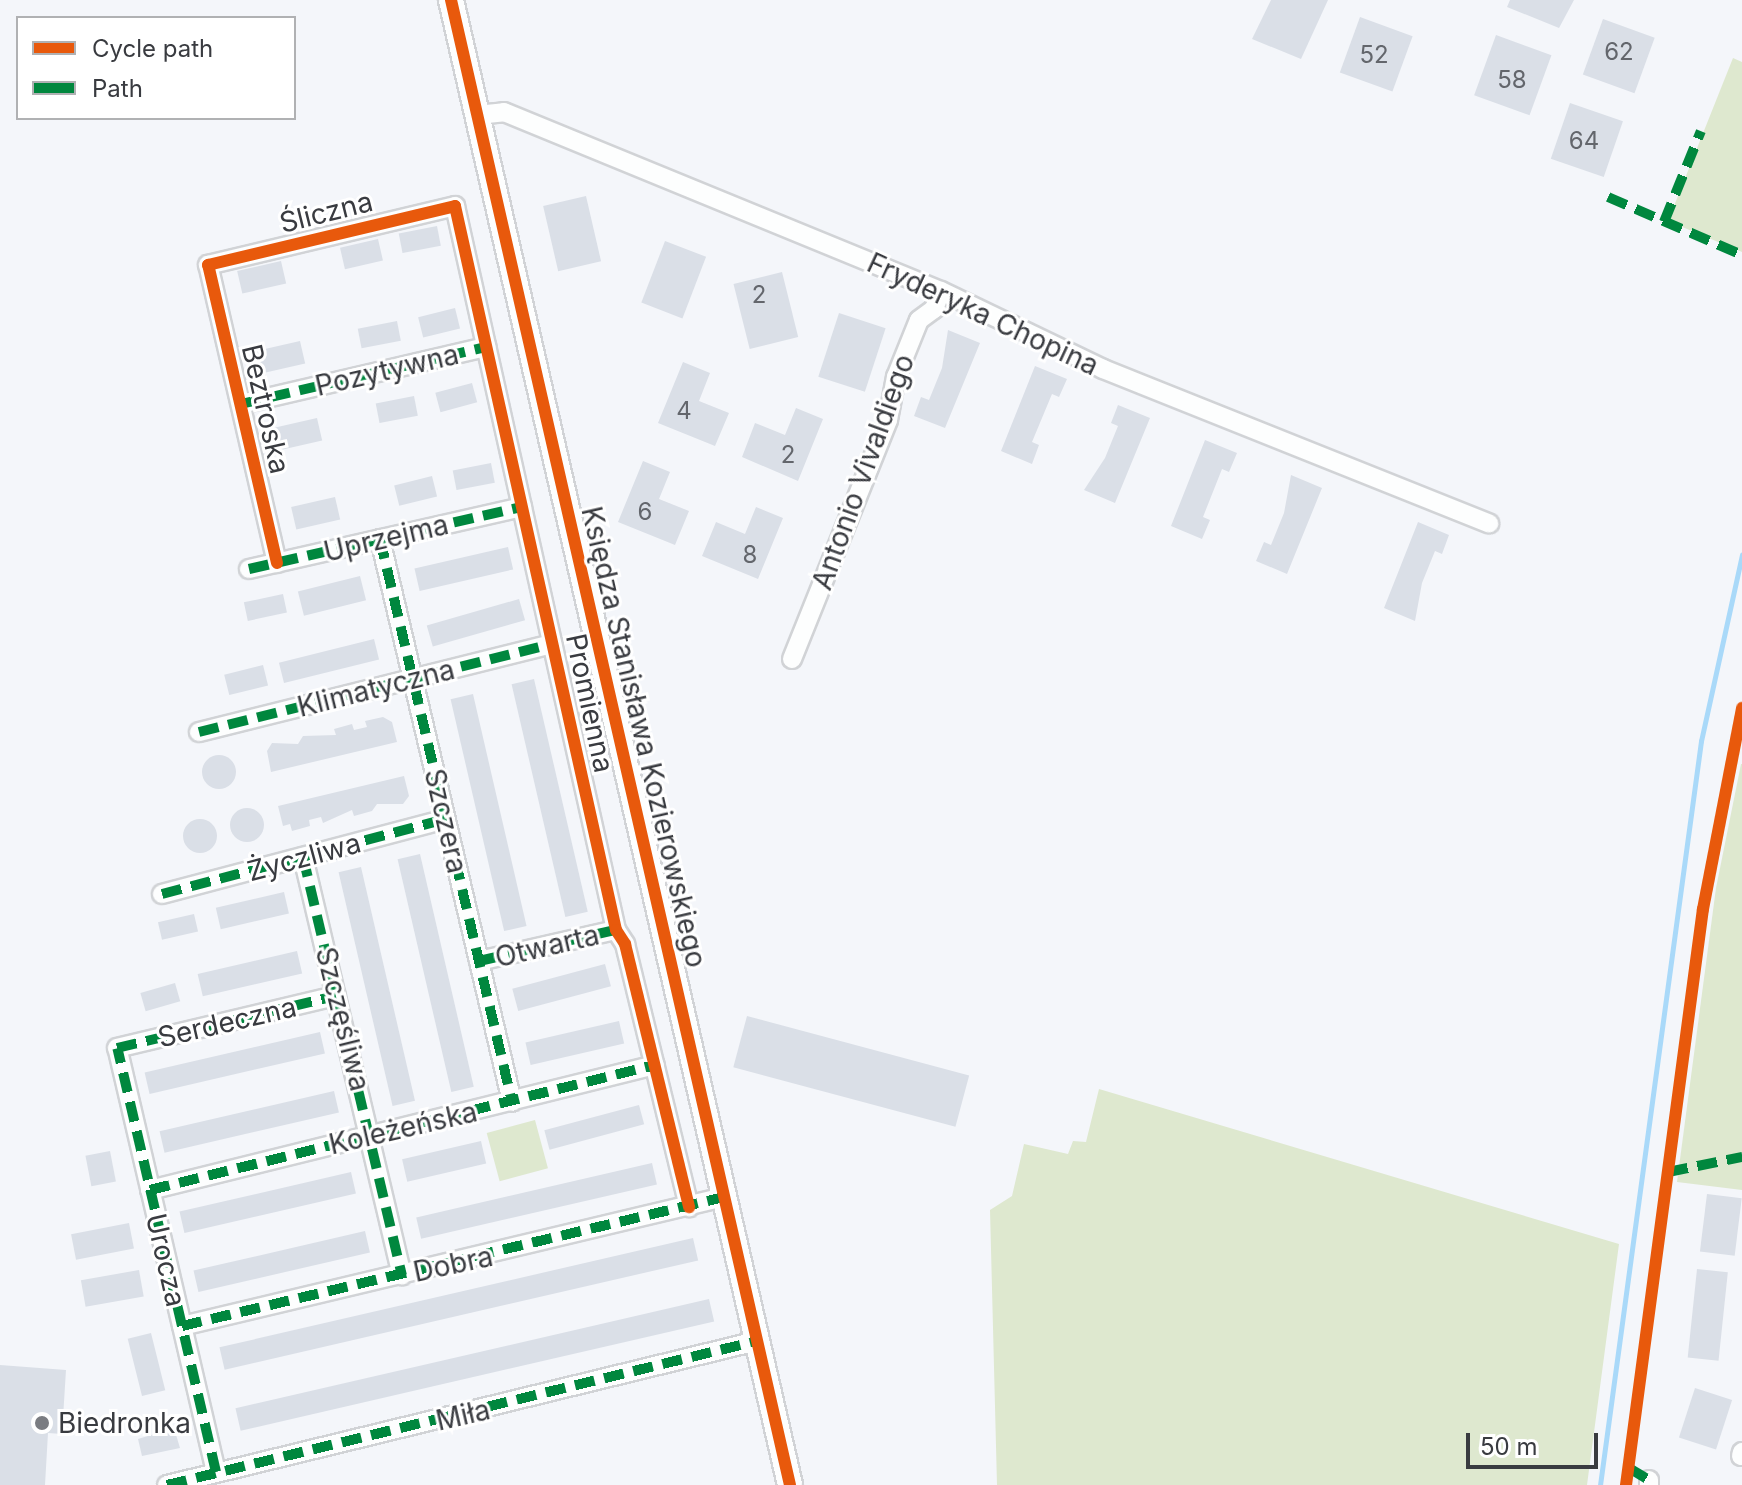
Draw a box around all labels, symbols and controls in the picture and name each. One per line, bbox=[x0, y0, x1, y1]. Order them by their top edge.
legend bbox=[16, 16, 296, 120]
text: Cycle path bbox=[92, 34, 213, 63]
house number: 62 bbox=[1604, 38, 1634, 66]
house number: 52 bbox=[1359, 41, 1389, 69]
house number: 58 bbox=[1497, 66, 1527, 94]
text: Path bbox=[92, 74, 143, 103]
house number: 64 bbox=[1569, 127, 1599, 155]
street label: Śliczna bbox=[276, 184, 376, 240]
street label: Fryderyka Chopina bbox=[862, 246, 1104, 382]
house number: 2 bbox=[752, 281, 766, 309]
street label: Pozytywna bbox=[312, 337, 462, 403]
street label: Beztroska bbox=[235, 341, 297, 477]
street label: Antonio Vivaldiego bbox=[805, 350, 921, 594]
house number: 4 bbox=[676, 397, 692, 425]
house number: 2 bbox=[781, 441, 795, 469]
house number: 6 bbox=[638, 498, 652, 526]
street label: Księdza Stanisława Kozierowskiego bbox=[575, 503, 713, 971]
street label: Uprzejma bbox=[320, 507, 452, 569]
house number: 8 bbox=[743, 541, 757, 569]
street label: Promienna bbox=[559, 630, 621, 776]
street label: Klimatyczna bbox=[294, 652, 458, 724]
street label: Szczera bbox=[418, 765, 474, 877]
street label: Życzliwa bbox=[244, 826, 364, 888]
street label: Otwarta bbox=[492, 918, 602, 974]
street label: Szczęśliwa bbox=[309, 944, 377, 1094]
street label: Serdeczna bbox=[154, 990, 300, 1054]
street label: Koleżeńska bbox=[326, 1095, 480, 1161]
street label: Urocza bbox=[139, 1210, 193, 1310]
street label: Dobra bbox=[410, 1239, 496, 1289]
street label: Miła bbox=[433, 1392, 493, 1438]
place label: Biedronka bbox=[58, 1406, 191, 1440]
marker: Biedronka bbox=[33, 1414, 51, 1432]
scale bar bbox=[1470, 1417, 1602, 1467]
text: 50 m bbox=[1480, 1432, 1538, 1461]

